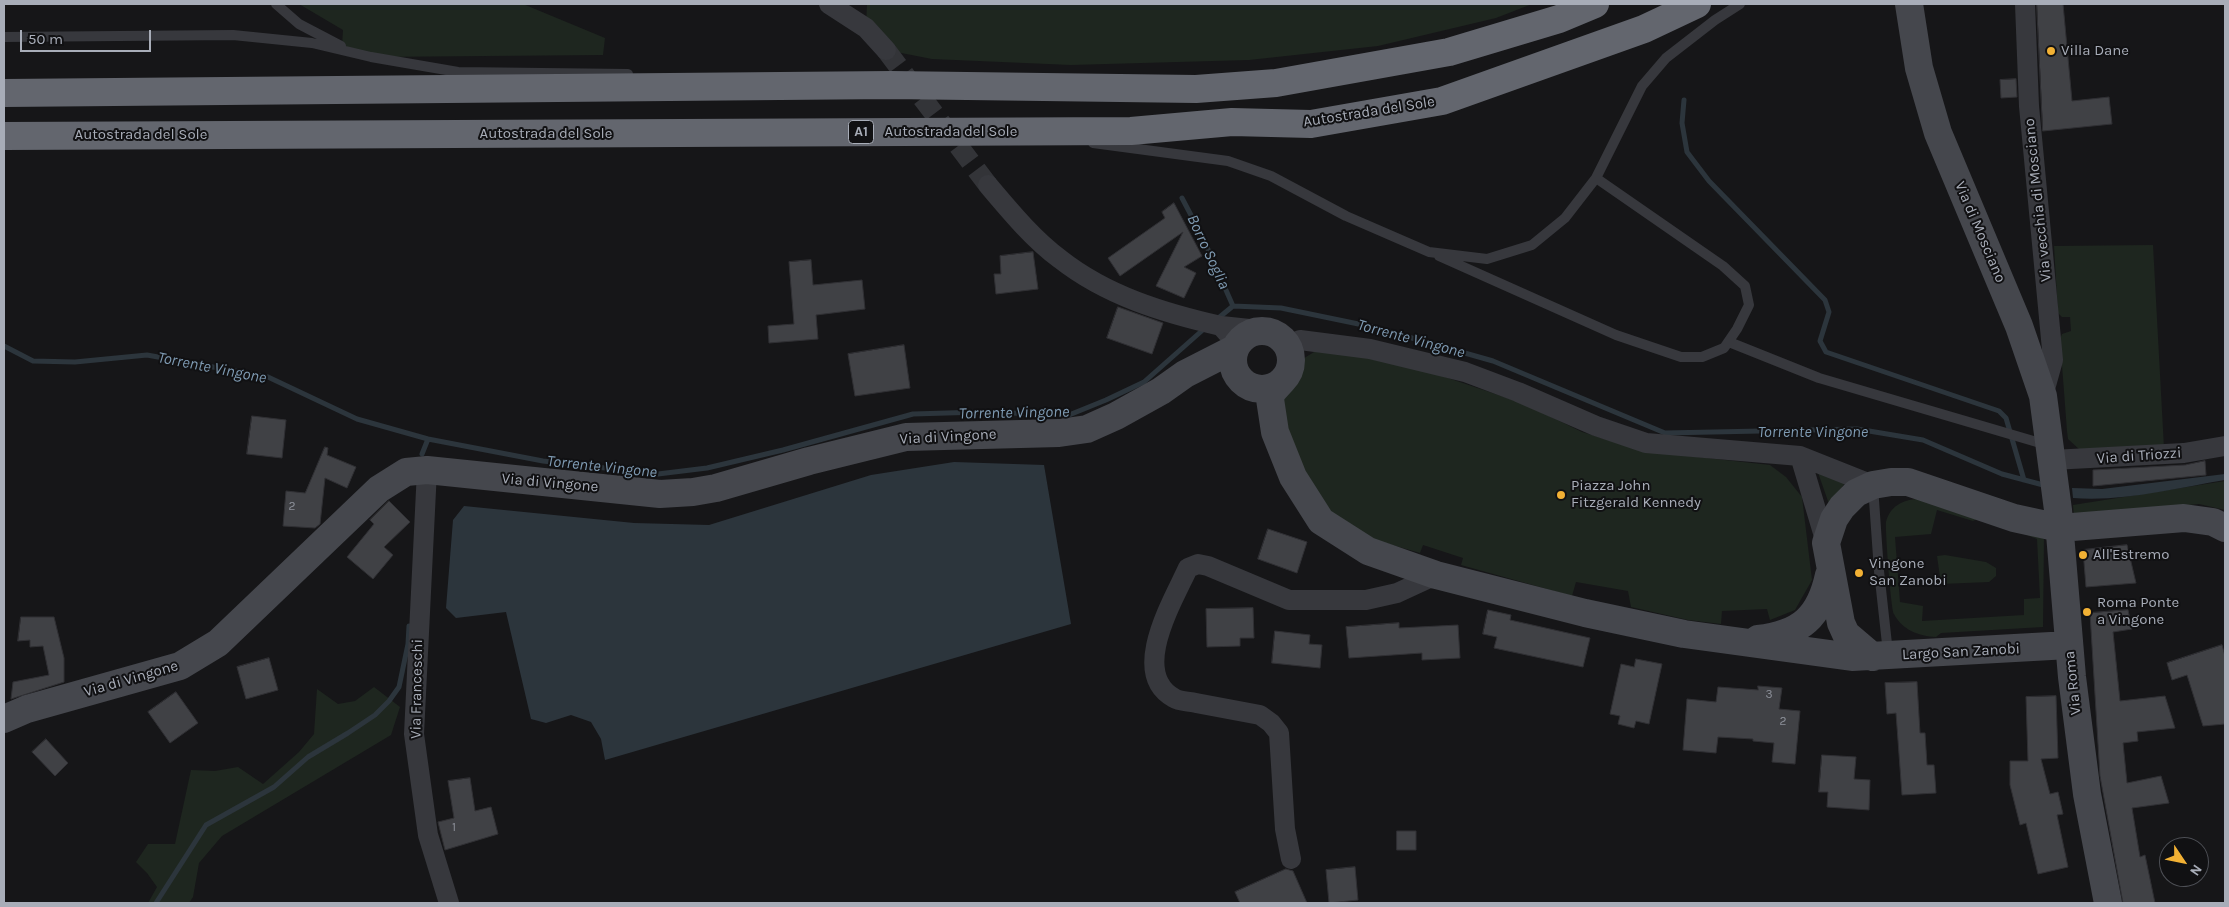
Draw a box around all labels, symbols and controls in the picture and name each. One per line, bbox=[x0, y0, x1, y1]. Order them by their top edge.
scale bar bbox=[22, 20, 154, 52]
text: 50 m bbox=[28, 30, 63, 48]
place label: Villa Dane bbox=[2061, 42, 2129, 60]
marker: Villa Dane bbox=[2045, 45, 2057, 57]
street label: Autostrada del Sole bbox=[1302, 93, 1436, 131]
street label: Via vecchia di Mosciano bbox=[2020, 117, 2056, 283]
road number: A1 bbox=[848, 120, 874, 144]
street label: Autostrada del Sole bbox=[885, 123, 1017, 141]
street label: Autostrada del Sole bbox=[480, 125, 612, 143]
street label: Autostrada del Sole bbox=[75, 126, 207, 144]
street label: Via di Mosciano bbox=[1951, 179, 2009, 285]
water label: Borro Soglia bbox=[1182, 212, 1234, 292]
water label: Torrente Vingone bbox=[1355, 315, 1467, 363]
water label: Torrente Vingone bbox=[156, 348, 268, 388]
water label: Torrente Vingone bbox=[959, 402, 1069, 424]
water label: Torrente Vingone bbox=[1758, 422, 1868, 442]
street label: Via di Vingone bbox=[899, 425, 997, 449]
street label: Via di Triozzi bbox=[2096, 444, 2182, 468]
water label: Torrente Vingone bbox=[546, 452, 658, 482]
street label: Via di Vingone bbox=[501, 470, 599, 496]
place label: Piazza John Fitzgerald Kennedy bbox=[1571, 477, 1701, 512]
marker: Piazza John Fitzgerald Kennedy bbox=[1555, 489, 1567, 501]
house number: 2 bbox=[289, 500, 295, 514]
place label: All'Estremo bbox=[2093, 546, 2169, 564]
marker: All'Estremo bbox=[2077, 549, 2089, 561]
place label: Vingone San Zanobi bbox=[1869, 555, 1947, 590]
marker: Vingone San Zanobi bbox=[1853, 567, 1865, 579]
place label: Roma Ponte a Vingone bbox=[2097, 594, 2179, 629]
marker: Roma Ponte a Vingone bbox=[2081, 606, 2093, 618]
street label: Via Franceschi bbox=[407, 639, 427, 739]
street label: Largo San Zanobi bbox=[1901, 640, 2021, 664]
street label: Via Roma bbox=[2061, 650, 2085, 716]
street label: Via di Vingone bbox=[82, 657, 180, 701]
house number: 3 bbox=[1765, 688, 1773, 702]
house number: 2 bbox=[1780, 715, 1786, 729]
house number: 1 bbox=[452, 821, 456, 835]
north arrow bbox=[2159, 837, 2209, 887]
text: N bbox=[2186, 861, 2206, 879]

